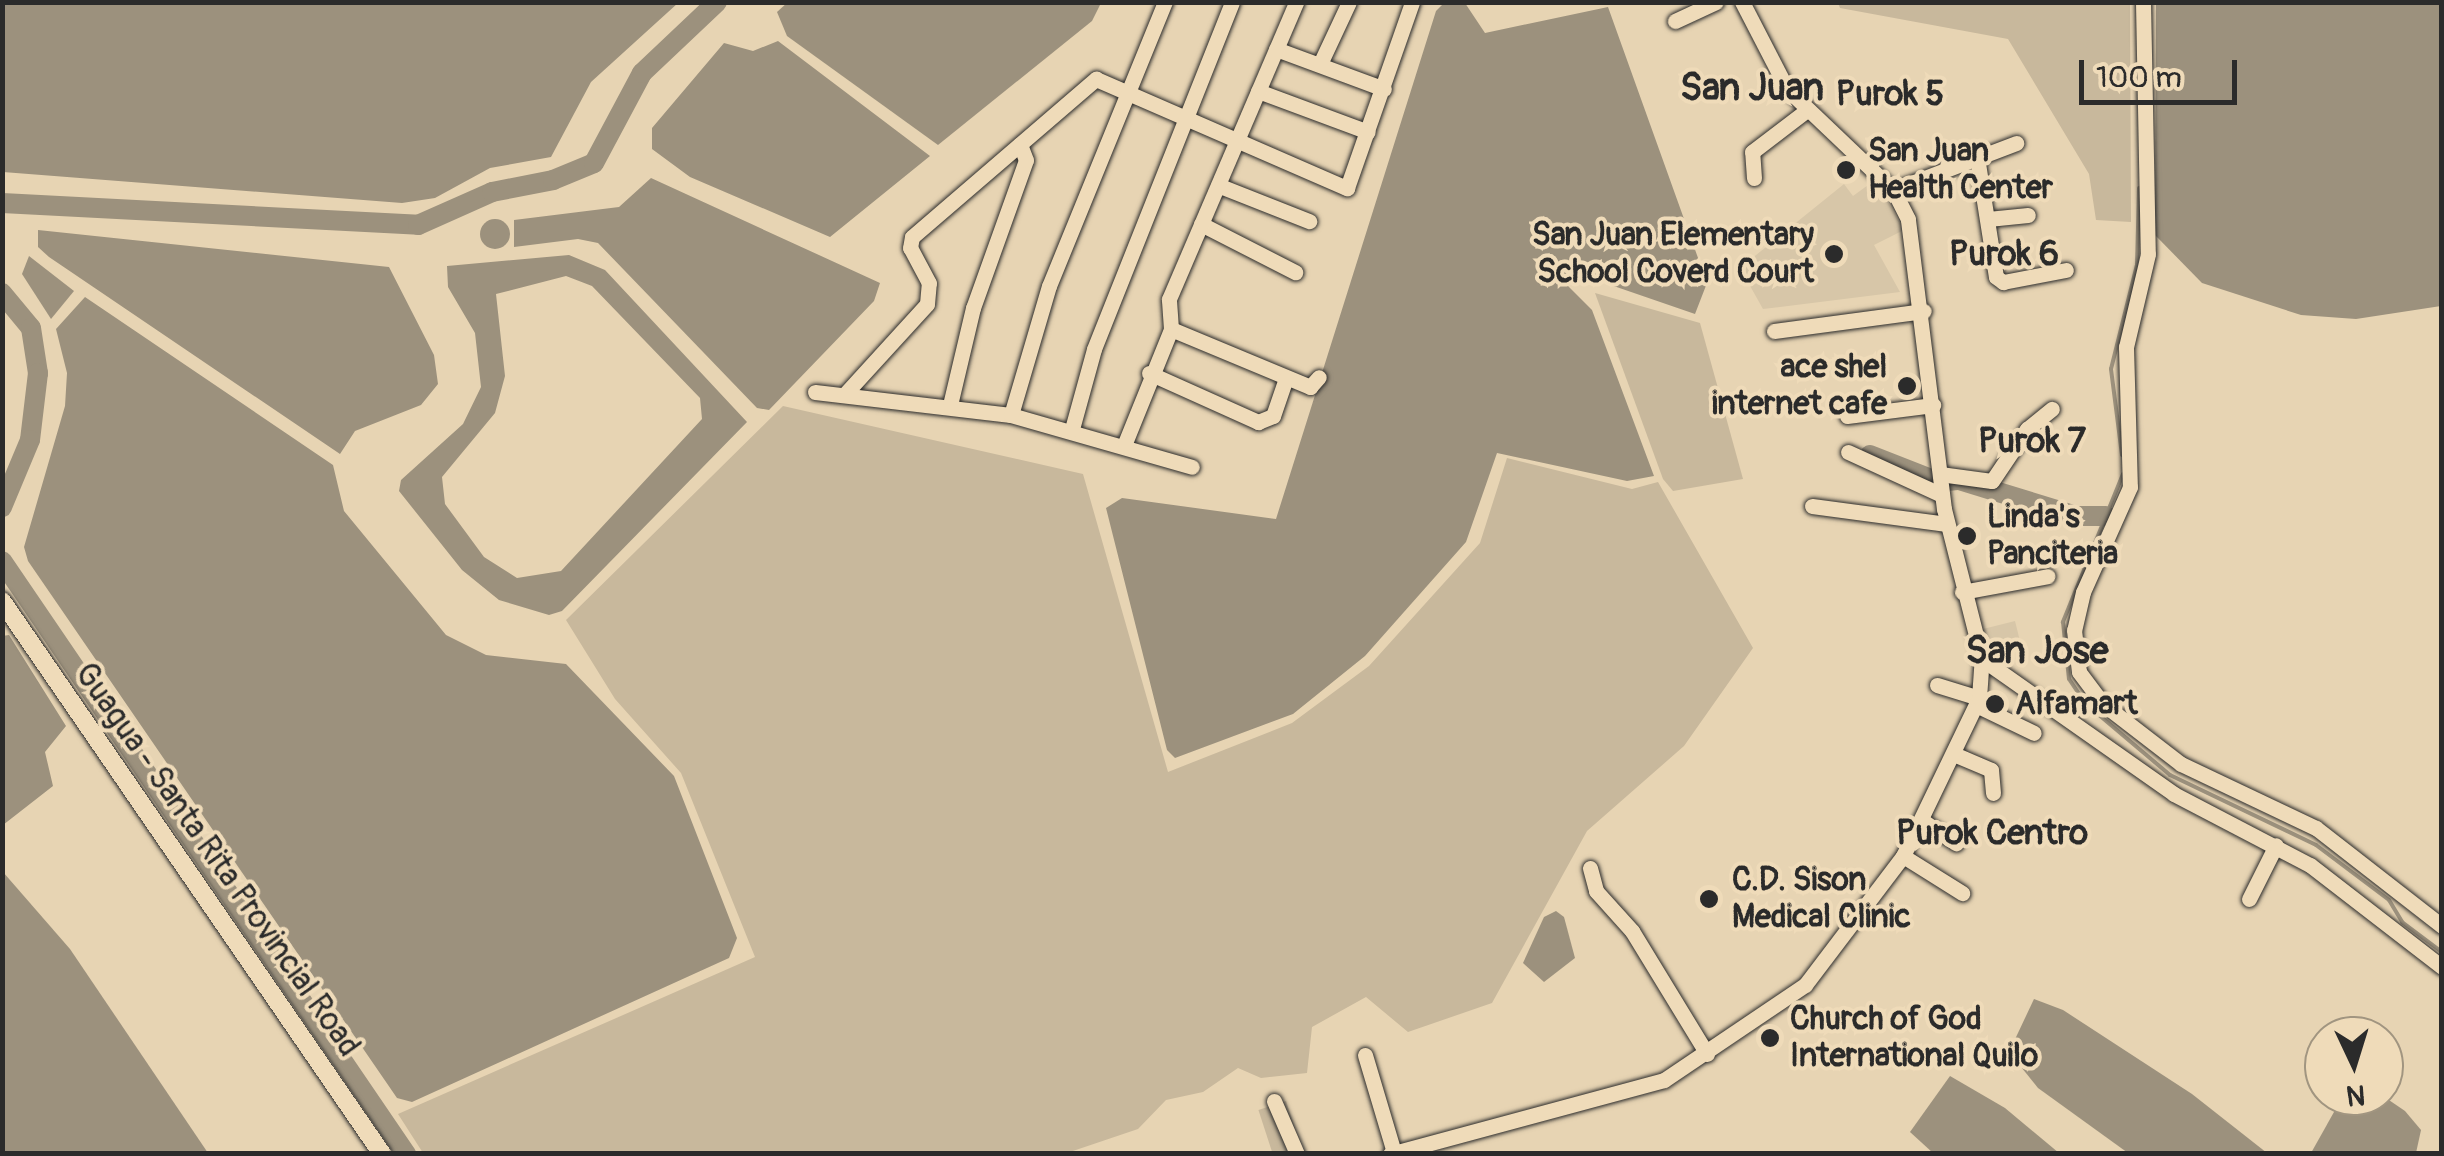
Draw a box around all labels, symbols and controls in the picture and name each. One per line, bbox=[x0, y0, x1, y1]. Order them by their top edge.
scale bar bbox=[2084, 40, 2242, 102]
text: 100 m bbox=[2096, 59, 2182, 96]
district label: San Juan bbox=[1680, 66, 1824, 112]
district label: Purok 5 bbox=[1836, 73, 1944, 115]
place label: San Juan Health Center bbox=[1868, 133, 2053, 208]
marker: San Juan Health Center bbox=[1833, 157, 1859, 183]
place label: San Juan Elementary School Coverd Court bbox=[1532, 217, 1814, 292]
district label: Purok 6 bbox=[1949, 233, 2059, 275]
marker: San Juan Elementary School Coverd Court bbox=[1823, 243, 1845, 265]
place label: ace shel internet cafe bbox=[1712, 349, 1887, 424]
marker: ace shel internet cafe bbox=[1896, 375, 1918, 397]
district label: Purok 7 bbox=[1978, 420, 2086, 462]
place label: Linda's Panciteria bbox=[1987, 499, 2118, 574]
marker: Linda's Panciteria bbox=[1956, 525, 1978, 547]
district label: San Jose bbox=[1966, 629, 2108, 675]
street label: Guagua - Santa Rita Provincial Road bbox=[66, 656, 368, 1064]
place label: Alfamart bbox=[2015, 685, 2138, 723]
marker: Alfamart bbox=[1984, 693, 2006, 715]
district label: Purok Centro bbox=[1896, 812, 2088, 854]
place label: C.D. Sison Medical Clinic bbox=[1732, 862, 1911, 937]
marker: C.D. Sison Medical Clinic bbox=[1696, 886, 1722, 912]
place label: Church of God International Quilo bbox=[1790, 1001, 2038, 1076]
north arrow bbox=[2304, 1016, 2404, 1116]
marker: Church of God International Quilo bbox=[1759, 1027, 1781, 1049]
text: N bbox=[2345, 1076, 2367, 1113]

